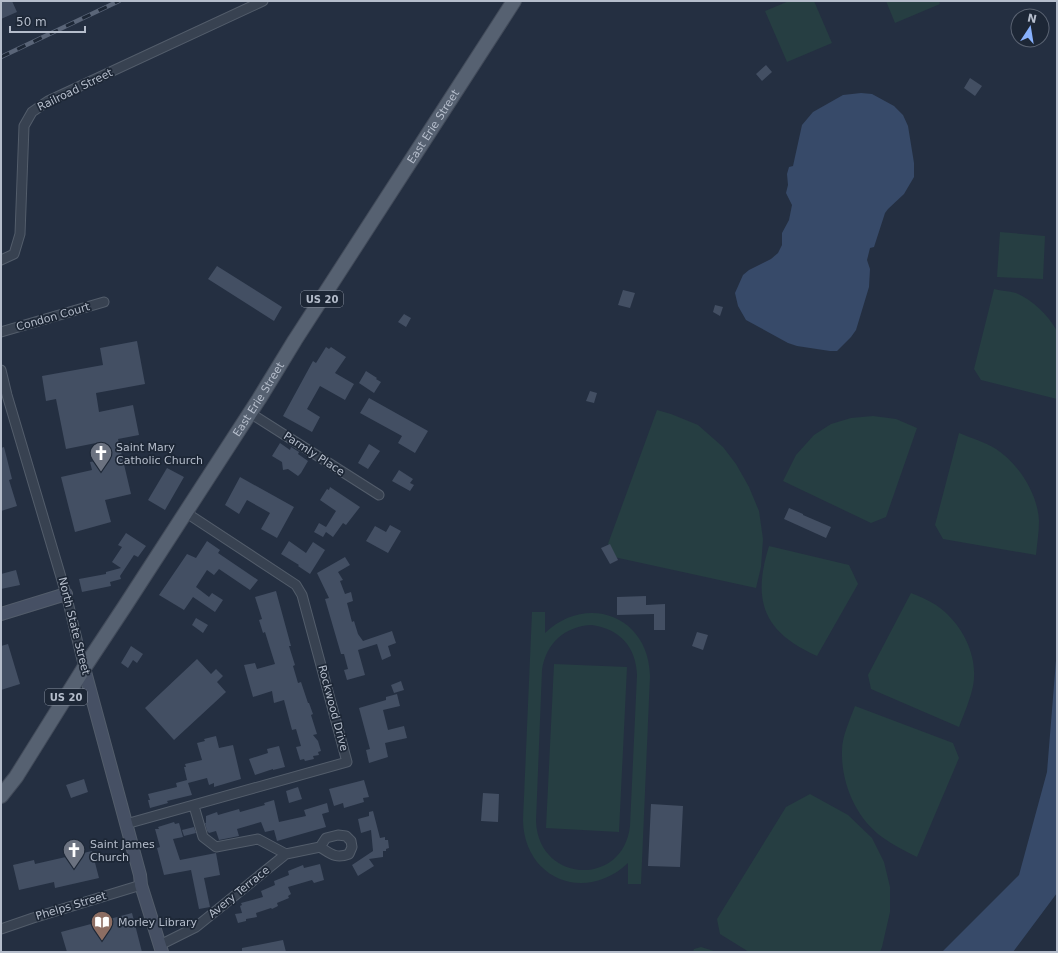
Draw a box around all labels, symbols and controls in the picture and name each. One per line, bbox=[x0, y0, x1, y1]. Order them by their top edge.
scale bar bbox=[10, 8, 85, 34]
north arrow bbox=[1010, 8, 1050, 48]
text: N bbox=[1026, 11, 1038, 26]
text: 50 m bbox=[16, 15, 47, 29]
street label: Railroad Street bbox=[35, 66, 115, 114]
street label: East Erie Street bbox=[404, 86, 462, 166]
road number: US 20 bbox=[301, 291, 343, 307]
street label: Condon Court bbox=[15, 300, 92, 334]
street label: East Erie Street bbox=[230, 359, 287, 439]
street label: Parmly Place bbox=[281, 429, 347, 479]
church icon: Saint Mary Catholic Church bbox=[88, 440, 114, 473]
place label: Saint Mary Catholic Church bbox=[116, 441, 203, 467]
street label: North State Street bbox=[56, 576, 93, 677]
street label: Rockwood Drive bbox=[315, 664, 351, 753]
road number: US 20 bbox=[45, 689, 87, 705]
church icon: Saint James Church bbox=[61, 837, 87, 870]
place label: Saint James Church bbox=[90, 838, 155, 864]
street label: Avery Terrace bbox=[206, 863, 272, 921]
street label: Phelps Street bbox=[34, 889, 108, 923]
library icon: Morley Library bbox=[89, 909, 115, 942]
place label: Morley Library bbox=[118, 916, 198, 929]

